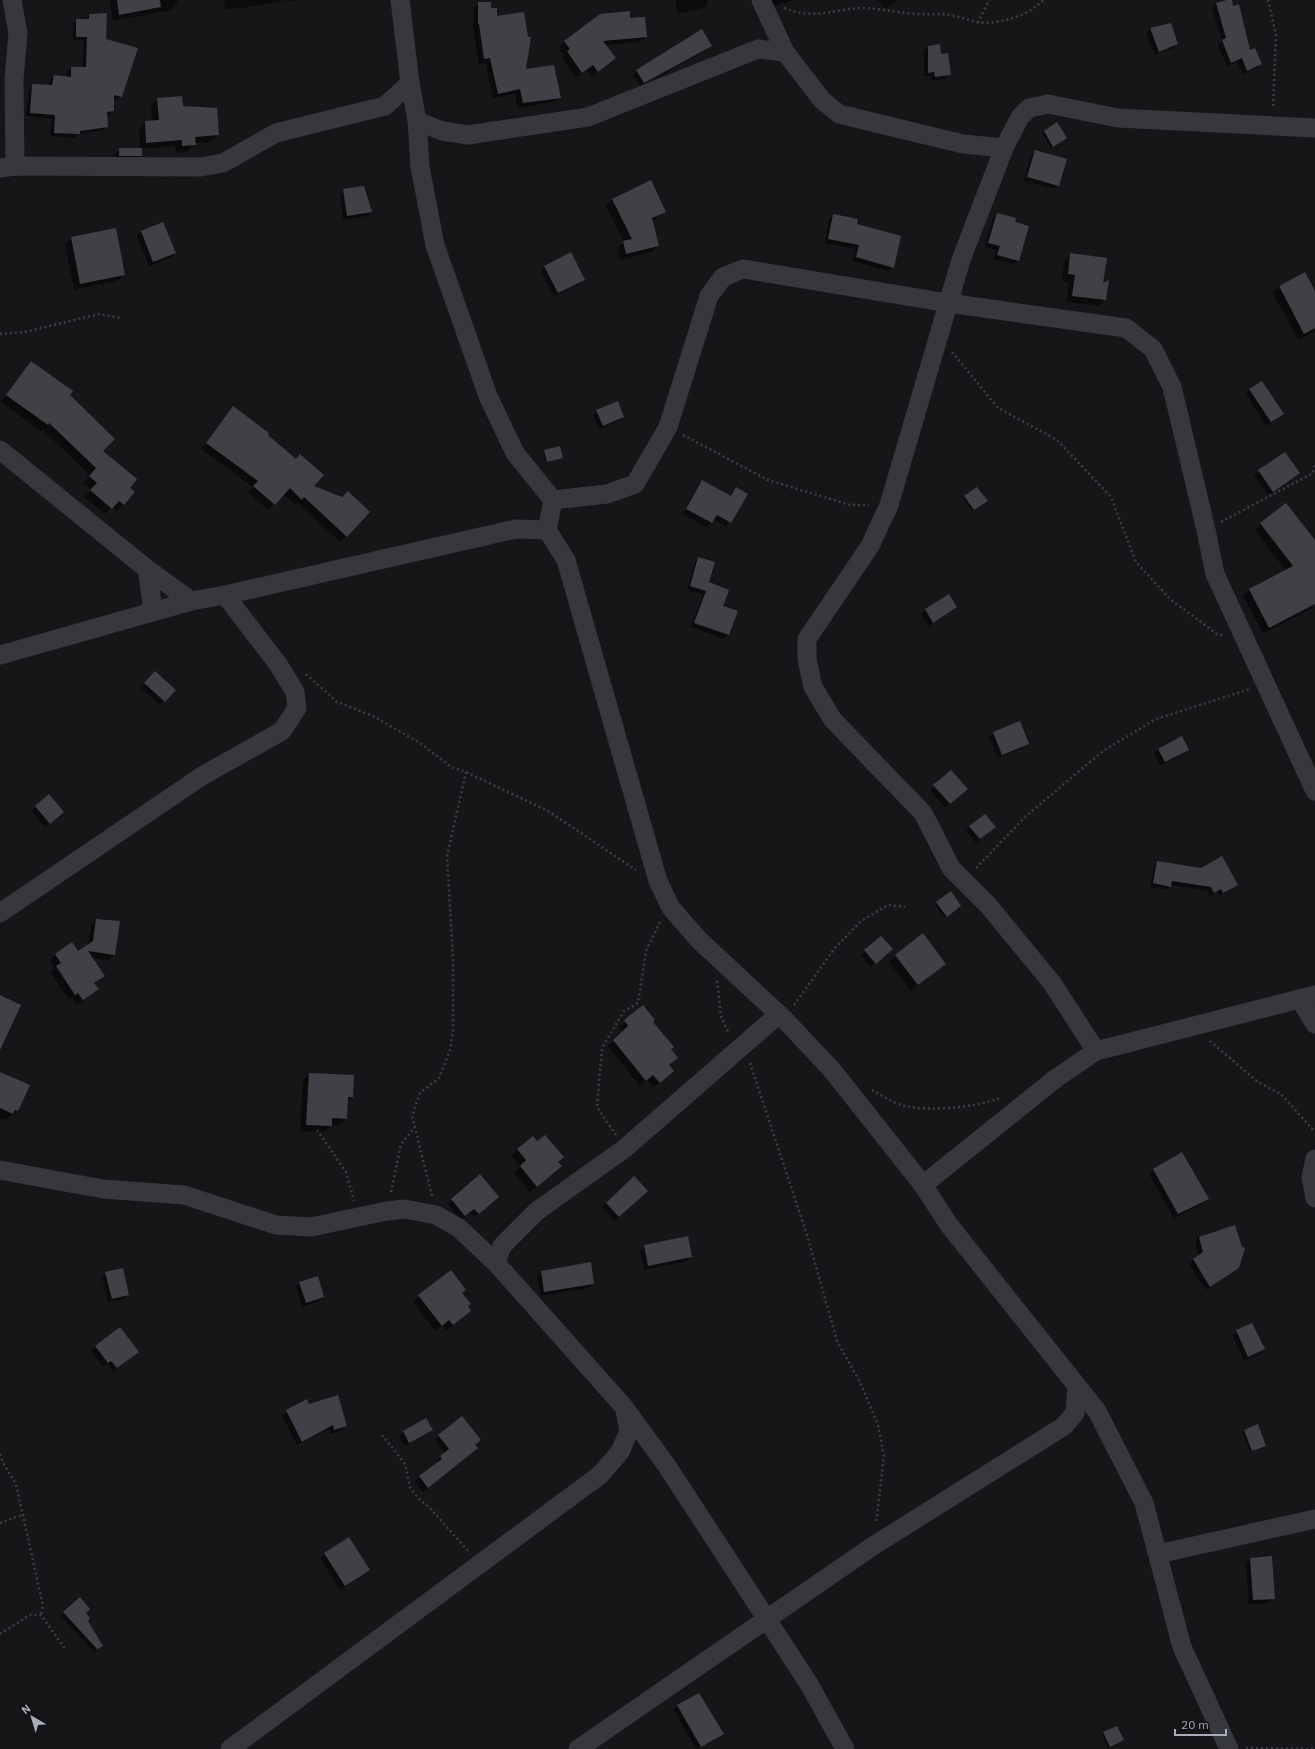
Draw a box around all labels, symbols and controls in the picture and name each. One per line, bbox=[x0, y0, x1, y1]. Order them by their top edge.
north arrow bbox=[12, 1697, 52, 1737]
text: N bbox=[18, 1701, 33, 1717]
scale bar bbox=[1175, 1711, 1226, 1737]
text: 20 m bbox=[1181, 1717, 1209, 1732]

